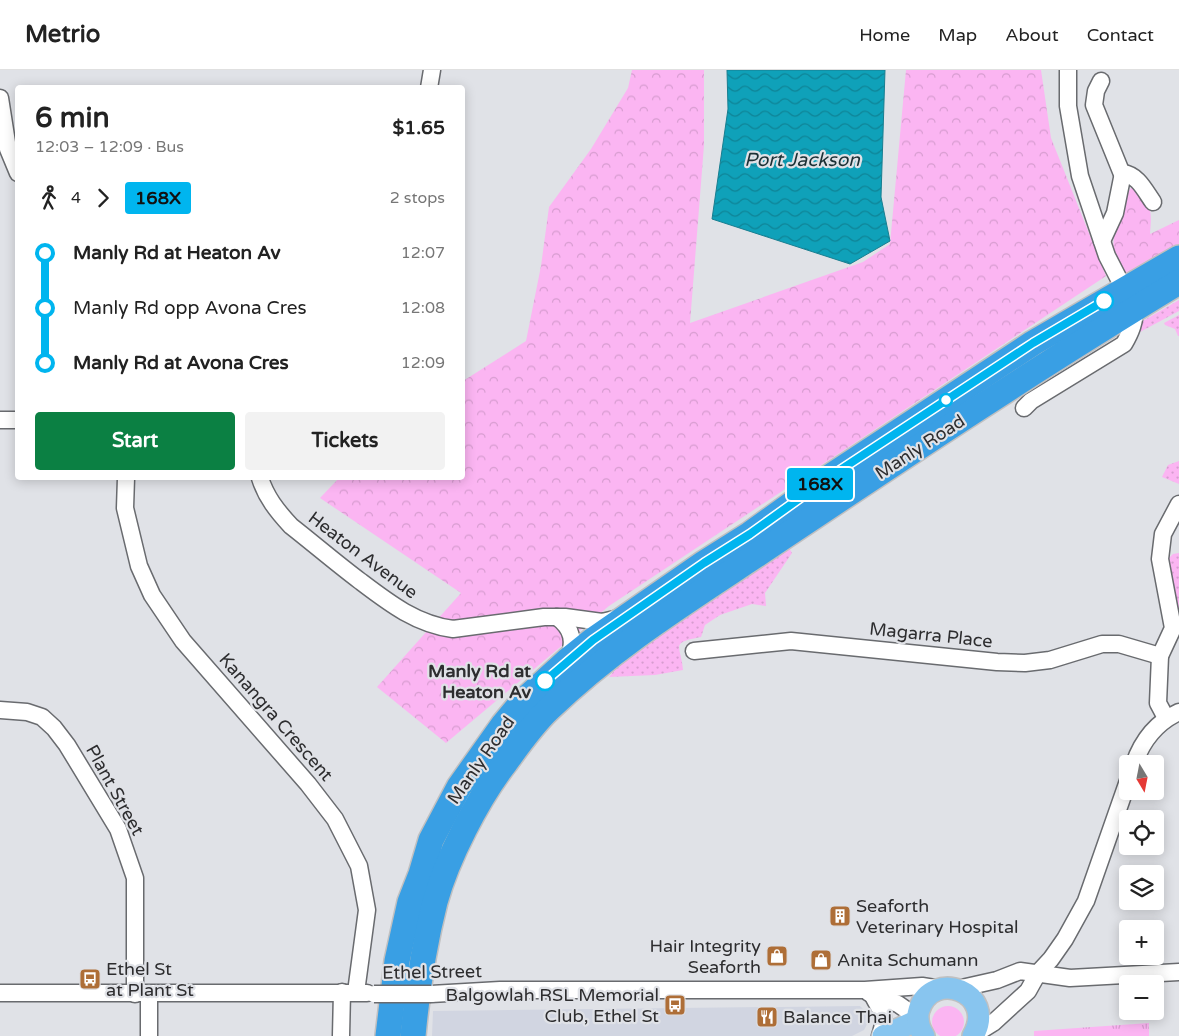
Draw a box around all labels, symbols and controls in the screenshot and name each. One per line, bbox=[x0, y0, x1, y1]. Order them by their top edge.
text: Metrio bbox=[25, 20, 100, 49]
text: Home bbox=[859, 24, 910, 46]
text: Map bbox=[938, 24, 977, 46]
text: About bbox=[1005, 24, 1059, 46]
text: Contact bbox=[1087, 24, 1154, 46]
text: 6 min bbox=[35, 101, 110, 135]
text: $1.65 bbox=[393, 117, 445, 139]
text: 12:03 – 12:09 · Bus bbox=[35, 137, 184, 157]
water label: Port Jackson bbox=[744, 149, 860, 171]
icon: walk bbox=[35, 184, 63, 212]
icon: forward bbox=[89, 184, 117, 212]
text: 168X bbox=[135, 187, 181, 209]
text: 4 bbox=[71, 188, 81, 208]
text: 2 stops bbox=[390, 188, 445, 208]
text: Manly Rd at Heaton Av bbox=[73, 242, 281, 264]
text: 12:07 bbox=[401, 243, 445, 263]
unlabelled marker bbox=[1094, 291, 1114, 311]
text: Manly Rd opp Avona Cres bbox=[73, 297, 307, 319]
text: 12:08 bbox=[401, 298, 445, 318]
text: Manly Rd at Avona Cres bbox=[73, 352, 289, 374]
text: 12:09 bbox=[401, 353, 445, 373]
unlabelled marker bbox=[939, 393, 953, 407]
street label: Manly Road bbox=[871, 410, 969, 484]
button: Start bbox=[35, 412, 235, 470]
button: Tickets bbox=[245, 412, 445, 470]
line badge: 168X bbox=[785, 468, 855, 500]
text: 168X bbox=[797, 473, 843, 495]
street label: Heaton Avenue bbox=[304, 507, 422, 603]
street label: Magarra Place bbox=[868, 618, 994, 652]
street label: Kanangra Crescent bbox=[214, 648, 338, 786]
place label: Manly Rd at Heaton Av bbox=[428, 660, 531, 703]
marker: Manly Rd at Heaton Av bbox=[535, 671, 555, 691]
street label: Manly Road bbox=[443, 712, 519, 808]
street label: Plant Street bbox=[81, 741, 149, 839]
north arrow bbox=[1119, 755, 1164, 800]
map controls bbox=[1119, 755, 1164, 1020]
button: locate bbox=[1119, 810, 1164, 855]
button: layers bbox=[1119, 865, 1164, 910]
place label: Seaforth Veterinary Hospital bbox=[856, 895, 1019, 938]
building icon: Seaforth Veterinary Hospital bbox=[828, 904, 852, 928]
button: + bbox=[1119, 920, 1164, 965]
place label: Hair Integrity Seaforth bbox=[649, 935, 761, 978]
shop icon: Hair Integrity Seaforth bbox=[765, 944, 789, 968]
shop icon: Anita Schumann bbox=[809, 948, 833, 972]
place label: Anita Schumann bbox=[837, 949, 979, 971]
place label: Ethel St at Plant St bbox=[106, 958, 194, 1001]
street label: Ethel Street bbox=[382, 960, 482, 984]
bus stop icon: Ethel St at Plant St bbox=[78, 967, 102, 991]
button: − bbox=[1119, 975, 1164, 1020]
place label: Balgowlah RSL Memorial Club, Ethel St bbox=[446, 984, 659, 1027]
bus stop icon: Balgowlah RSL Memorial Club, Ethel St bbox=[663, 993, 687, 1017]
restaurant icon: Balance Thai bbox=[755, 1005, 779, 1029]
place label: Balance Thai bbox=[783, 1006, 892, 1028]

